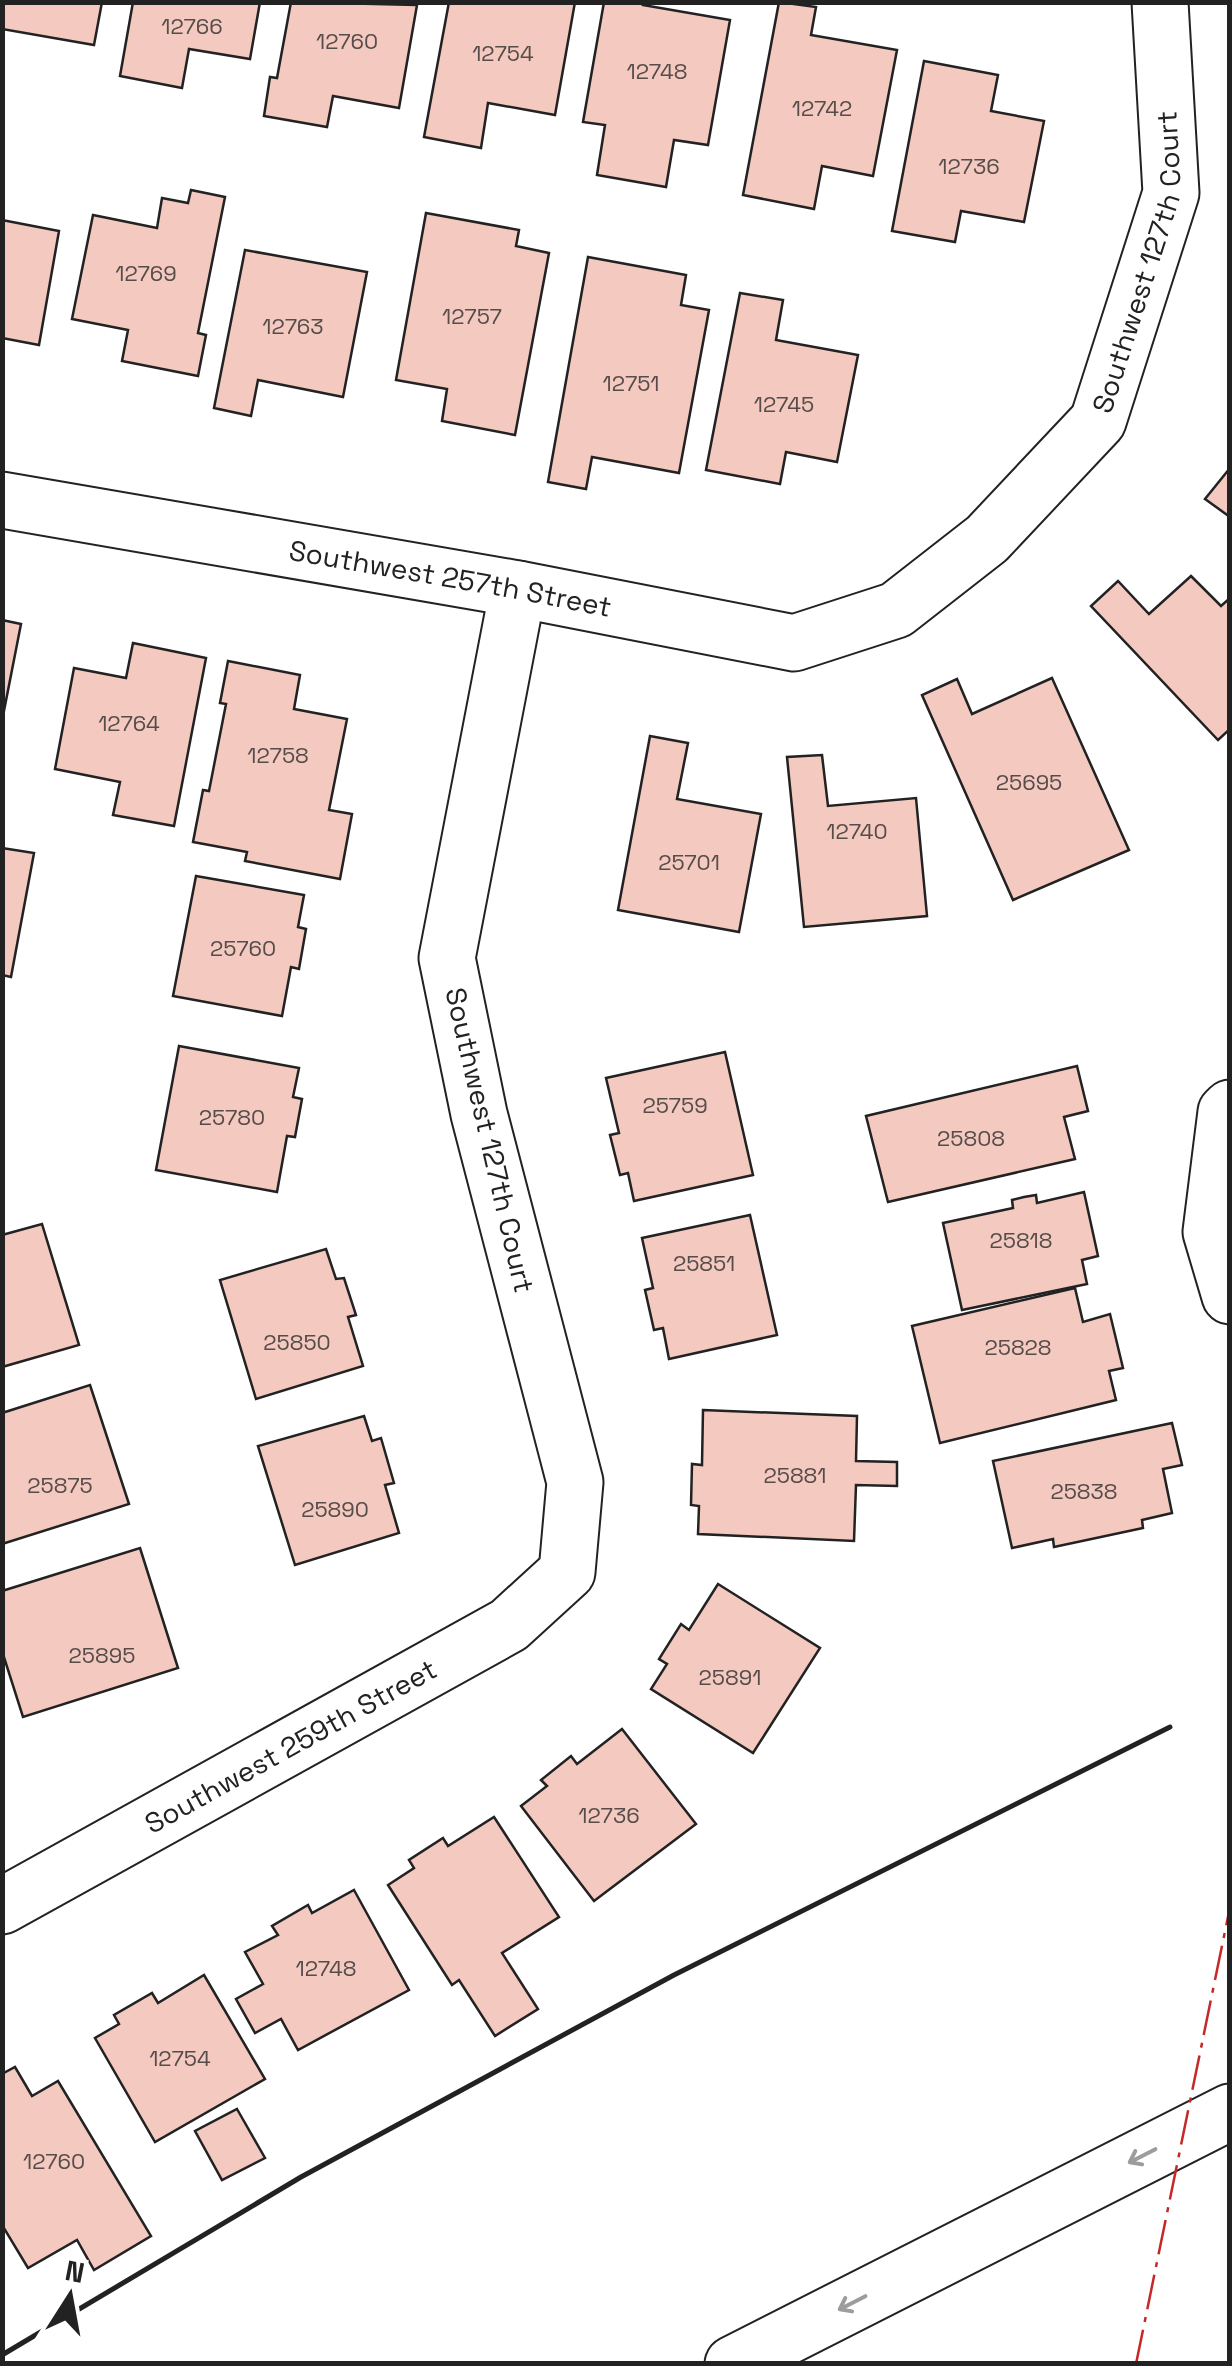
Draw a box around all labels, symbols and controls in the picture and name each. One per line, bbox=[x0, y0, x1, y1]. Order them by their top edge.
house number: 12766 bbox=[161, 12, 223, 40]
house number: 12760 bbox=[316, 27, 378, 55]
house number: 12754 bbox=[472, 39, 534, 67]
house number: 12748 bbox=[627, 57, 687, 85]
house number: 12742 bbox=[792, 94, 852, 122]
street label: Southwest 127th Court bbox=[1084, 110, 1189, 417]
house number: 12736 bbox=[938, 152, 1000, 180]
house number: 12769 bbox=[115, 259, 177, 287]
house number: 12757 bbox=[442, 302, 502, 330]
house number: 12763 bbox=[262, 312, 324, 340]
house number: 12751 bbox=[603, 369, 659, 397]
house number: 12745 bbox=[754, 390, 814, 418]
street label: Southwest 257th Street bbox=[286, 532, 614, 625]
house number: 12764 bbox=[98, 709, 160, 737]
house number: 12758 bbox=[247, 741, 309, 769]
house number: 25695 bbox=[996, 768, 1062, 796]
house number: 12740 bbox=[826, 817, 888, 845]
house number: 25701 bbox=[658, 848, 720, 876]
house number: 25760 bbox=[210, 934, 276, 962]
street label: Southwest 127th Court bbox=[437, 984, 543, 1296]
house number: 25759 bbox=[642, 1091, 708, 1119]
house number: 25780 bbox=[199, 1103, 265, 1131]
house number: 25808 bbox=[937, 1124, 1005, 1152]
house number: 25818 bbox=[989, 1226, 1053, 1254]
house number: 25851 bbox=[673, 1249, 735, 1277]
house number: 25850 bbox=[263, 1328, 331, 1356]
house number: 25828 bbox=[984, 1333, 1052, 1361]
house number: 25881 bbox=[763, 1461, 827, 1489]
house number: 25875 bbox=[27, 1471, 93, 1499]
house number: 25838 bbox=[1050, 1477, 1118, 1505]
house number: 25890 bbox=[301, 1495, 369, 1523]
house number: 25895 bbox=[69, 1641, 135, 1669]
street label: Southwest 259th Street bbox=[138, 1651, 443, 1841]
house number: 25891 bbox=[699, 1663, 761, 1691]
house number: 12736 bbox=[578, 1801, 640, 1829]
house number: 12748 bbox=[296, 1954, 356, 1982]
house number: 12754 bbox=[149, 2044, 211, 2072]
house number: 12760 bbox=[23, 2147, 85, 2175]
one-way arrow bbox=[1128, 2147, 1158, 2166]
north arrow bbox=[20, 2246, 120, 2346]
text: N bbox=[62, 2252, 87, 2291]
one-way arrow bbox=[838, 2294, 868, 2313]

